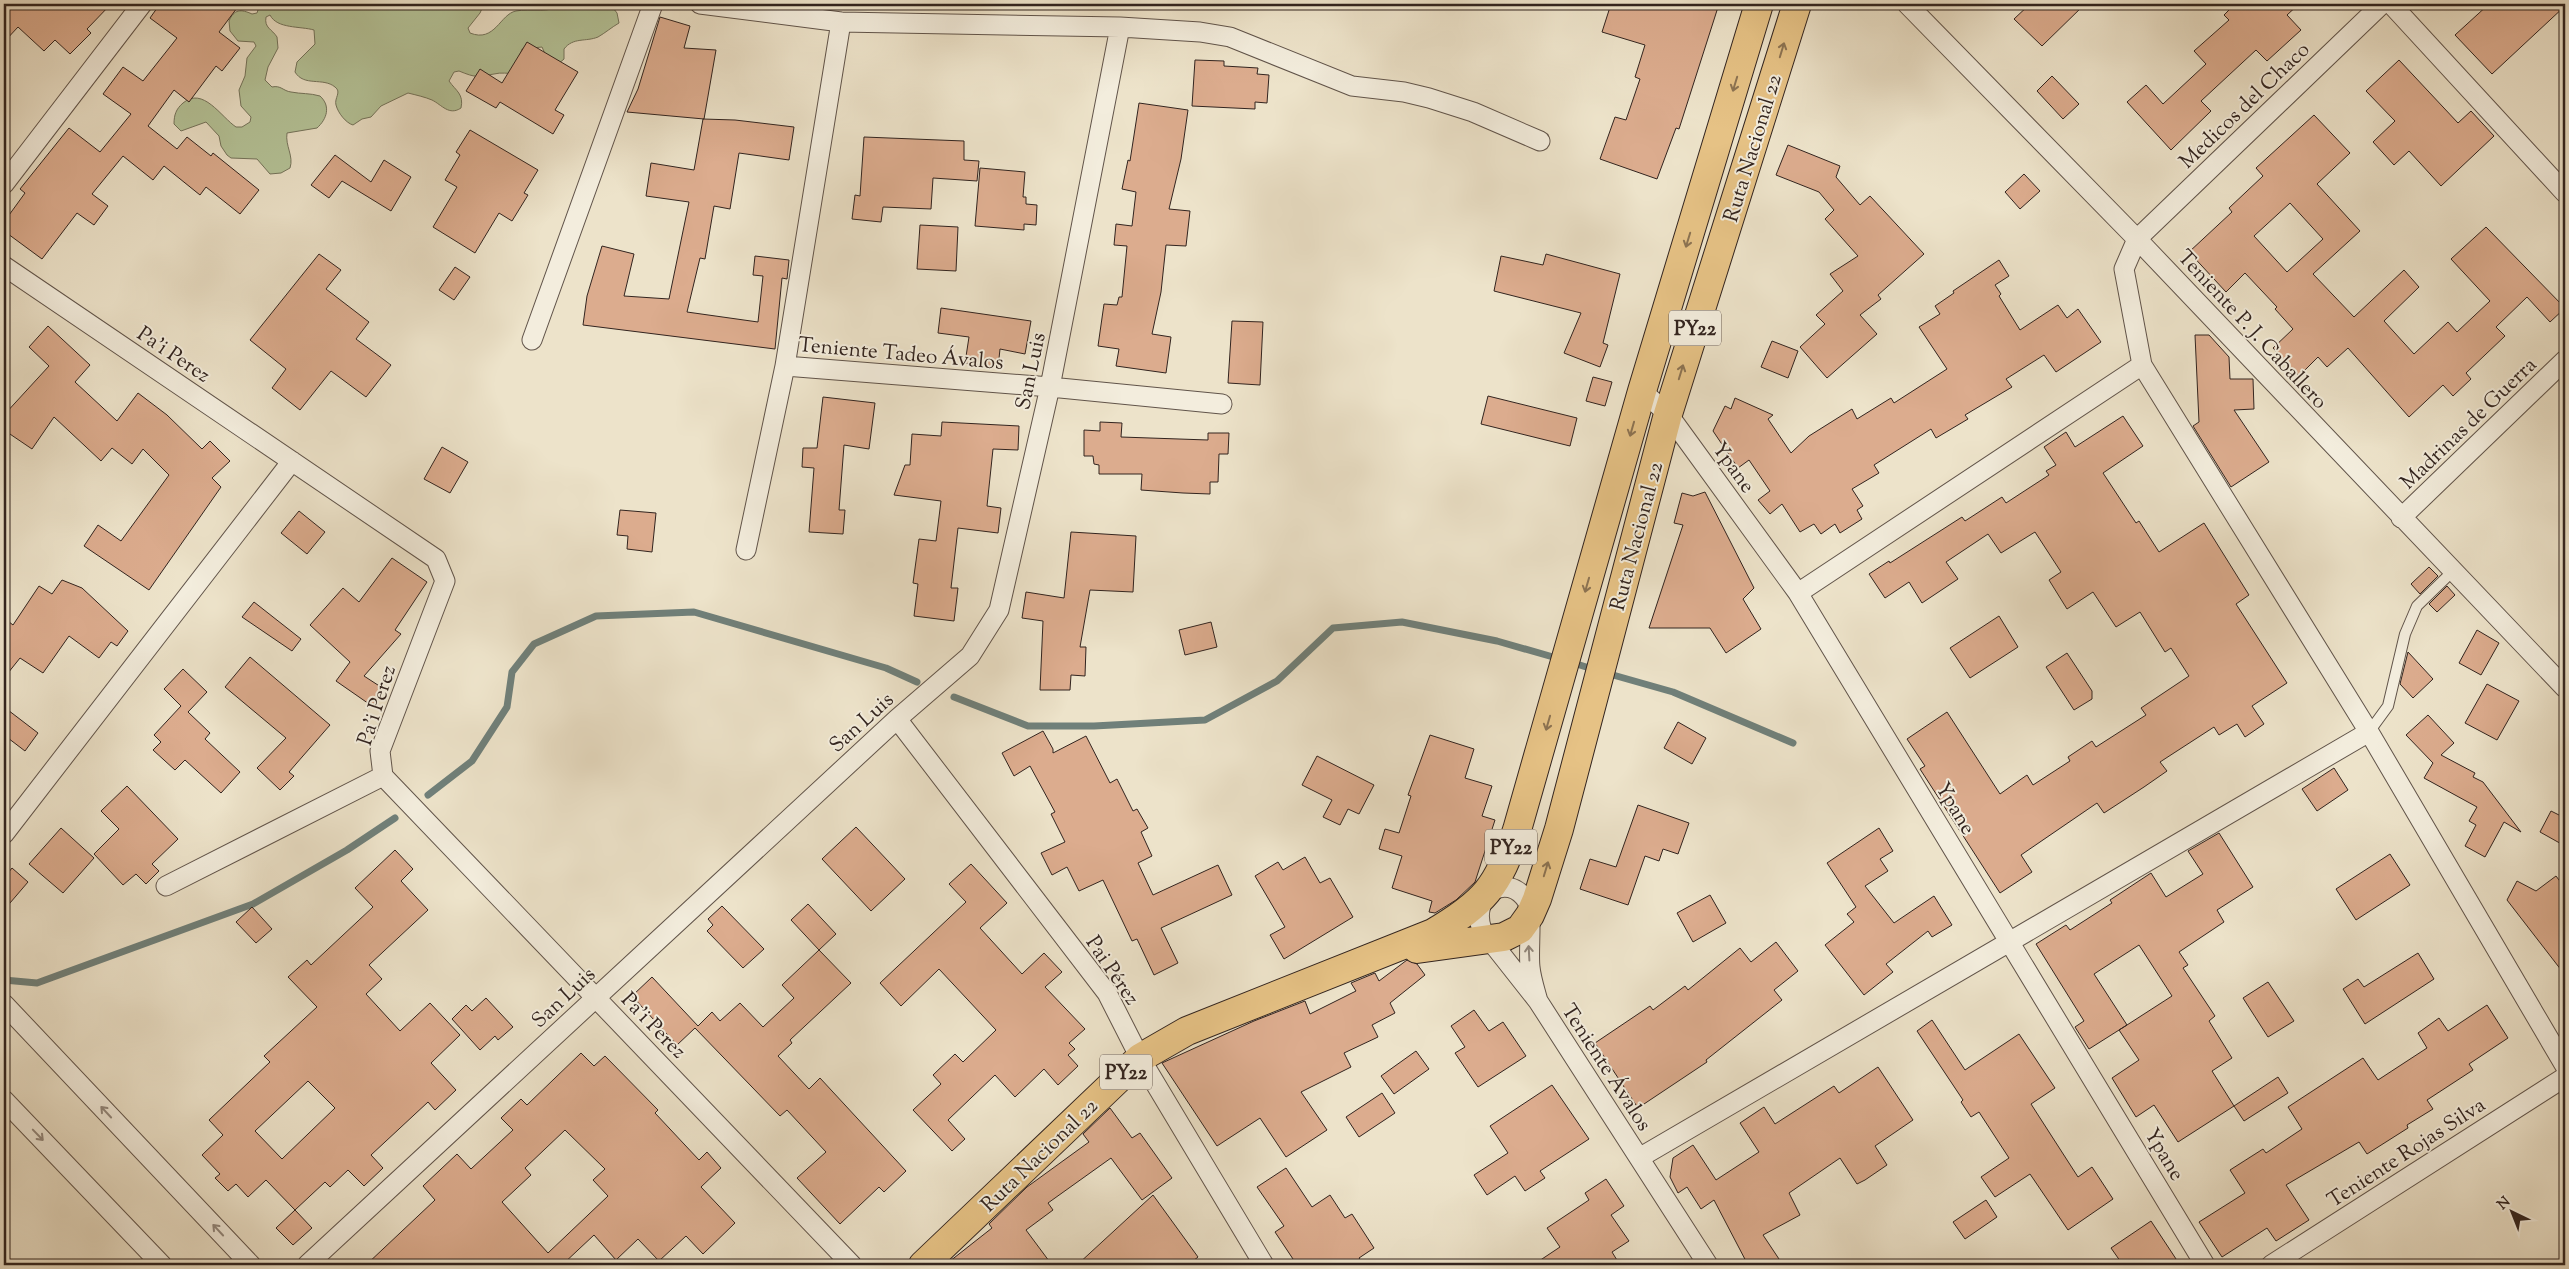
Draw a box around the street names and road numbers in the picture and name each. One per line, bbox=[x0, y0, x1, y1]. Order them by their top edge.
street label: Medicos del Chaco bbox=[2173, 36, 2317, 177]
street label: Ruta Nacional 22 bbox=[1717, 71, 1791, 226]
street label: Teniente P. J. Caballero bbox=[2170, 244, 2334, 417]
road number: PY22 bbox=[1669, 310, 1721, 346]
street label: Pa'i Perez bbox=[130, 320, 216, 391]
street label: San Luis bbox=[1009, 330, 1055, 413]
street label: Teniente Tadeo Ávalos bbox=[797, 331, 1005, 379]
street label: Madrinas de Guerra bbox=[2394, 351, 2545, 498]
street label: Ypane bbox=[1704, 436, 1761, 500]
street label: Ruta Nacional 22 bbox=[1604, 459, 1672, 614]
street label: Pa'i Perez bbox=[351, 662, 405, 750]
street label: San Luis bbox=[823, 686, 901, 761]
street label: Ypane bbox=[1927, 777, 1982, 841]
road number: PY22 bbox=[1485, 830, 1537, 864]
street label: Pai Pérez bbox=[1077, 930, 1146, 1012]
street label: San Luis bbox=[526, 961, 603, 1036]
street label: Pa'i Perez bbox=[613, 986, 692, 1067]
street label: Teniente Ávalos bbox=[1553, 999, 1658, 1138]
road number: PY22 bbox=[1100, 1054, 1152, 1090]
street label: Teniente Rojas Silva bbox=[2322, 1091, 2492, 1216]
street label: Ruta Nacional 22 bbox=[975, 1092, 1106, 1220]
street label: Ypane bbox=[2136, 1123, 2191, 1187]

